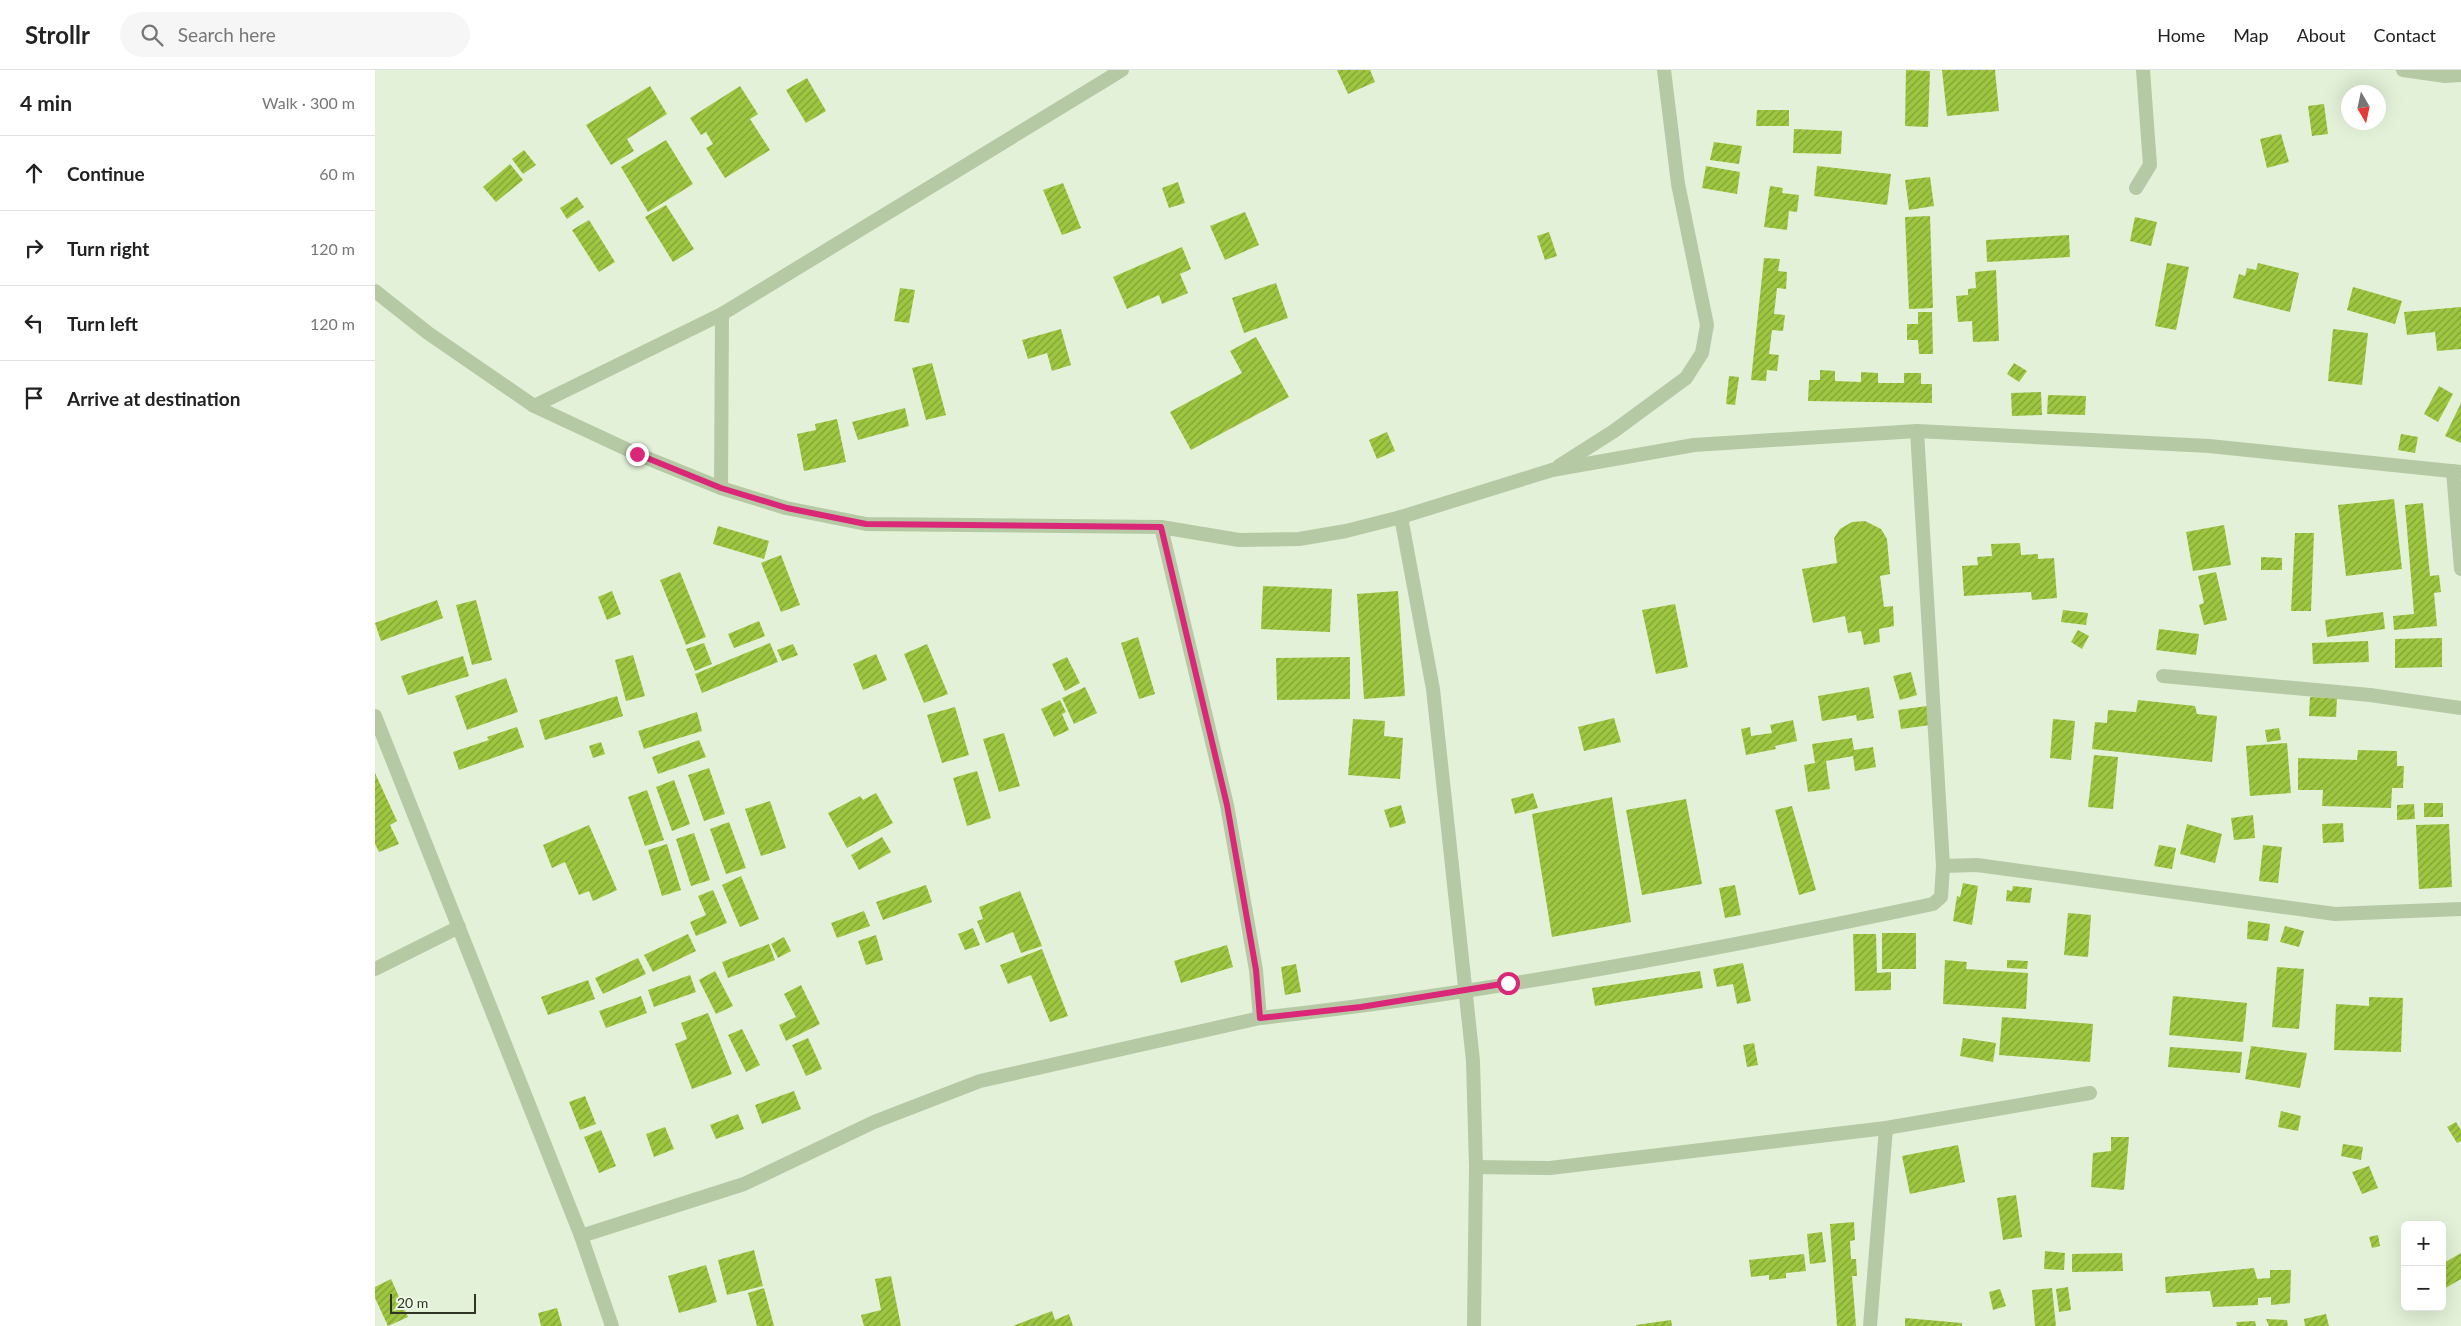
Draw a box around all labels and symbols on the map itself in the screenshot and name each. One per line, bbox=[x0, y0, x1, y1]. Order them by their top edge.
north arrow bbox=[2341, 85, 2386, 130]
route end bbox=[626, 443, 649, 466]
route start bbox=[1497, 972, 1520, 995]
scale bar bbox=[390, 1291, 476, 1314]

